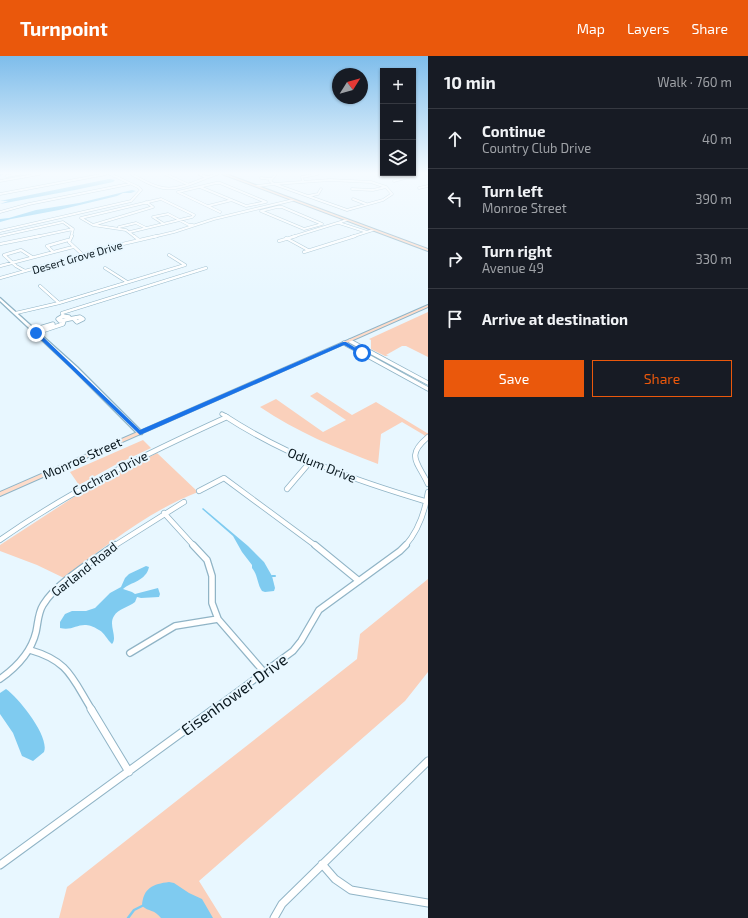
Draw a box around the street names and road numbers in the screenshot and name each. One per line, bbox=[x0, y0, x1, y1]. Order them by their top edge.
street label: Desert Grove Drive bbox=[30, 238, 124, 276]
street label: Monroe Street bbox=[40, 433, 124, 483]
street label: Odlum Drive bbox=[285, 444, 359, 486]
street label: Cochran Drive bbox=[70, 447, 150, 499]
street label: Garland Road bbox=[48, 538, 120, 600]
street label: Eisenhower Drive bbox=[177, 649, 291, 739]

